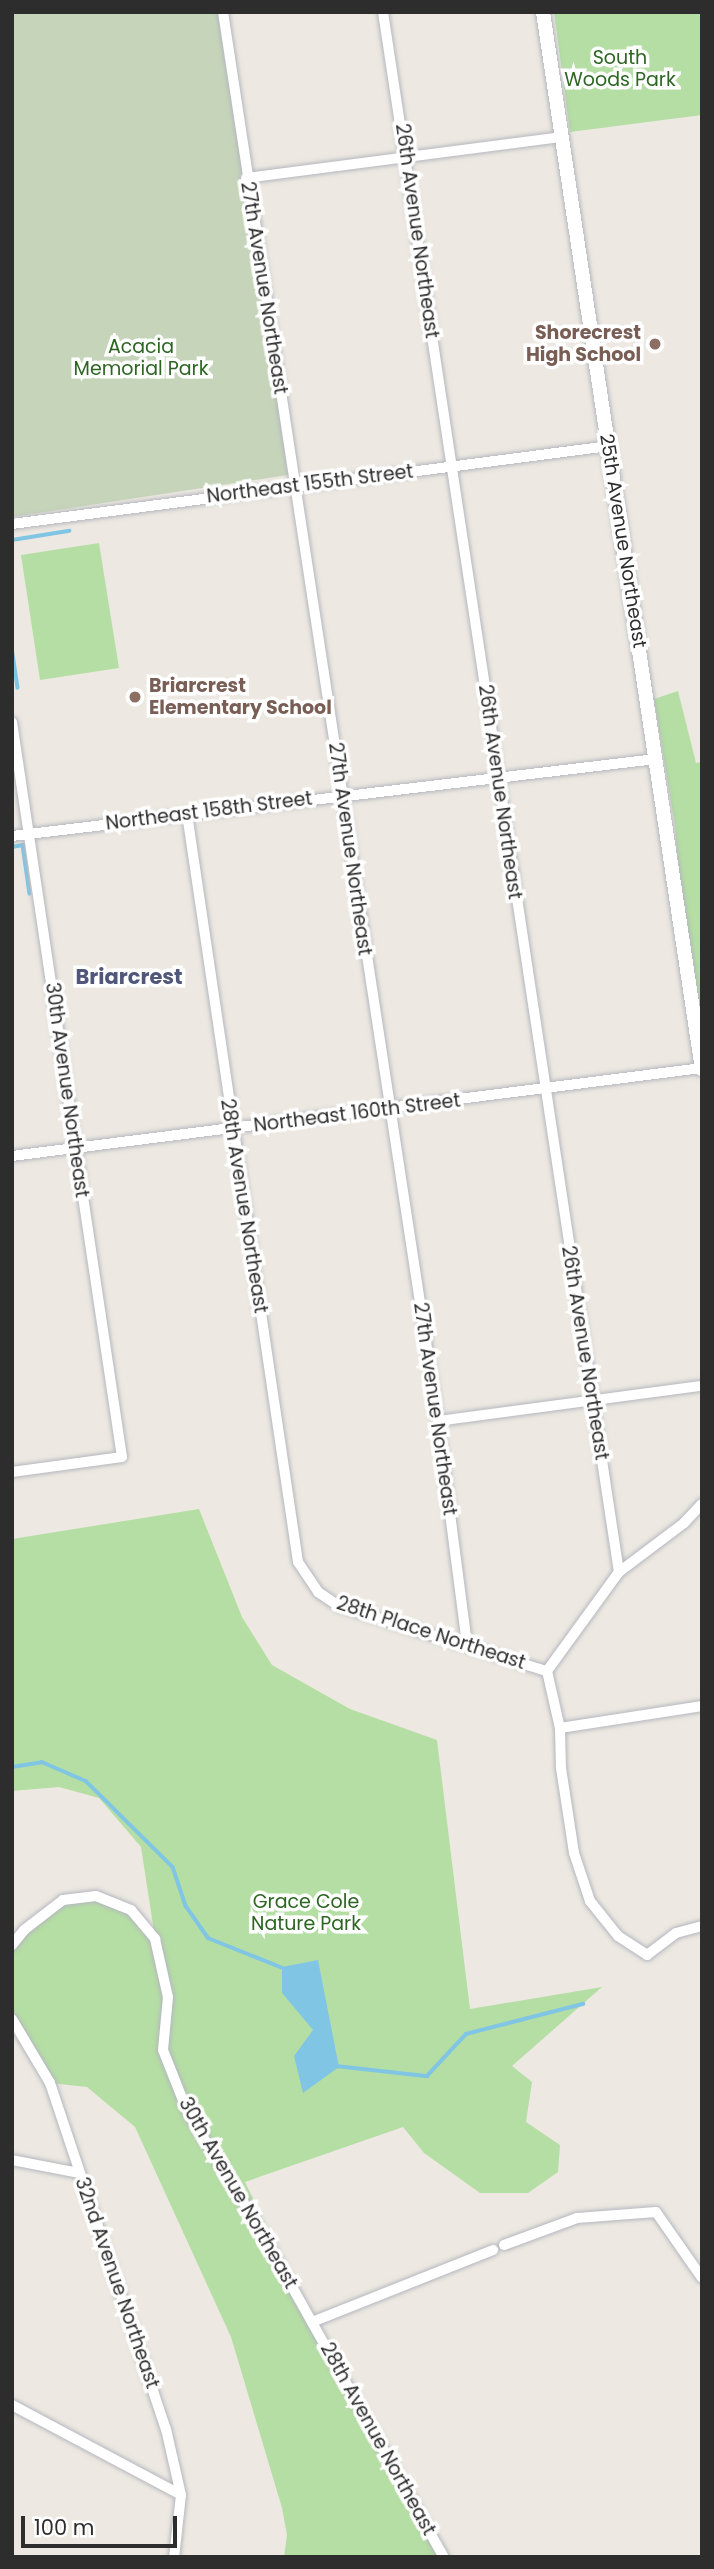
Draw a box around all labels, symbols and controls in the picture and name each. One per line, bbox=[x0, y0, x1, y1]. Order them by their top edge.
park label: South Woods Park bbox=[564, 47, 676, 91]
street label: 26th Avenue Northeast bbox=[391, 122, 443, 340]
street label: 27th Avenue Northeast bbox=[236, 180, 292, 396]
place label: Shorecrest High School bbox=[526, 322, 641, 366]
park label: Acacia Memorial Park bbox=[74, 336, 208, 380]
marker: Shorecrest High School bbox=[647, 336, 663, 352]
street label: 25th Avenue Northeast bbox=[595, 432, 651, 650]
street label: Northeast 155th Street bbox=[205, 460, 415, 508]
place label: Briarcrest Elementary School bbox=[149, 675, 332, 719]
street label: 26th Avenue Northeast bbox=[474, 683, 526, 901]
marker: Briarcrest Elementary School bbox=[127, 689, 143, 705]
street label: 27th Avenue Northeast bbox=[324, 741, 376, 957]
street label: Northeast 158th Street bbox=[104, 787, 314, 835]
district label: Briarcrest bbox=[75, 964, 183, 990]
street label: 30th Avenue Northeast bbox=[41, 981, 93, 1199]
street label: Northeast 160th Street bbox=[252, 1089, 462, 1137]
street label: 28th Avenue Northeast bbox=[216, 1097, 272, 1315]
street label: 26th Avenue Northeast bbox=[557, 1244, 613, 1462]
street label: 27th Avenue Northeast bbox=[409, 1301, 461, 1517]
street label: 28th Place Northeast bbox=[334, 1592, 528, 1674]
park label: Grace Cole Nature Park bbox=[251, 1891, 361, 1935]
street label: 30th Avenue Northeast bbox=[174, 2093, 302, 2293]
street label: 32nd Avenue Northeast bbox=[70, 2174, 164, 2392]
street label: 28th Avenue Northeast bbox=[316, 2339, 440, 2539]
scale bar bbox=[24, 2502, 180, 2546]
text: 100 m bbox=[34, 2513, 94, 2542]

